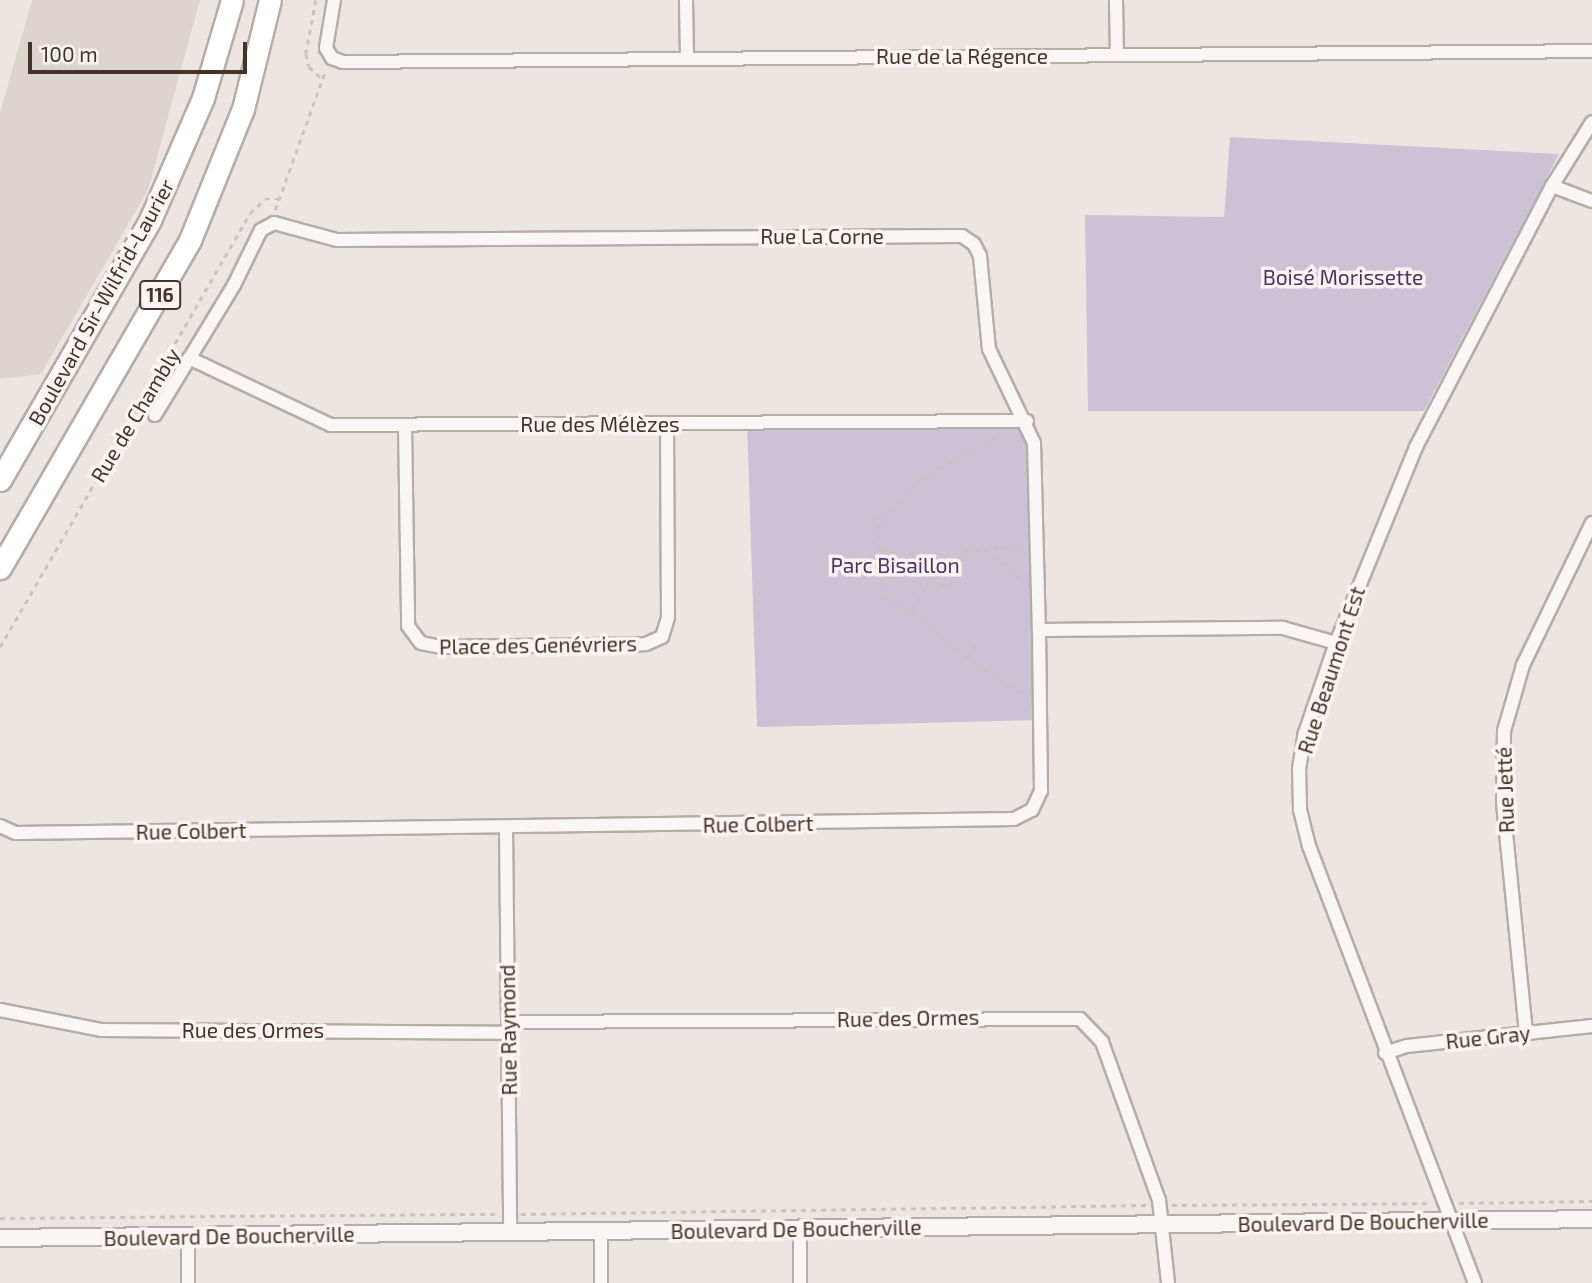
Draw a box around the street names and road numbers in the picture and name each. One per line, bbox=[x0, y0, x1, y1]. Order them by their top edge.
street label: Rue de la Régence bbox=[876, 43, 1048, 69]
street label: Boulevard Sir-Wilfrid-Laurier bbox=[23, 175, 179, 429]
street label: Rue La Corne bbox=[760, 223, 884, 249]
road number: 116 bbox=[139, 280, 181, 310]
street label: Rue de Chambly bbox=[85, 343, 185, 487]
street label: Rue des Mélèzes bbox=[520, 411, 680, 437]
street label: Rue Beaumont Est bbox=[1292, 583, 1370, 757]
street label: Place des Genévriers bbox=[439, 631, 637, 659]
street label: Rue Jetté bbox=[1491, 746, 1519, 834]
street label: Rue Colbert bbox=[702, 810, 814, 838]
street label: Rue Colbert bbox=[135, 817, 247, 845]
street label: Rue Raymond bbox=[494, 964, 522, 1096]
street label: Rue des Ormes bbox=[837, 1004, 979, 1032]
street label: Rue des Ormes bbox=[182, 1017, 324, 1043]
street label: Rue Gray bbox=[1444, 1020, 1532, 1054]
street label: Boulevard De Boucherville bbox=[1237, 1207, 1489, 1237]
street label: Boulevard De Boucherville bbox=[670, 1214, 922, 1244]
street label: Boulevard De Boucherville bbox=[103, 1221, 355, 1251]

